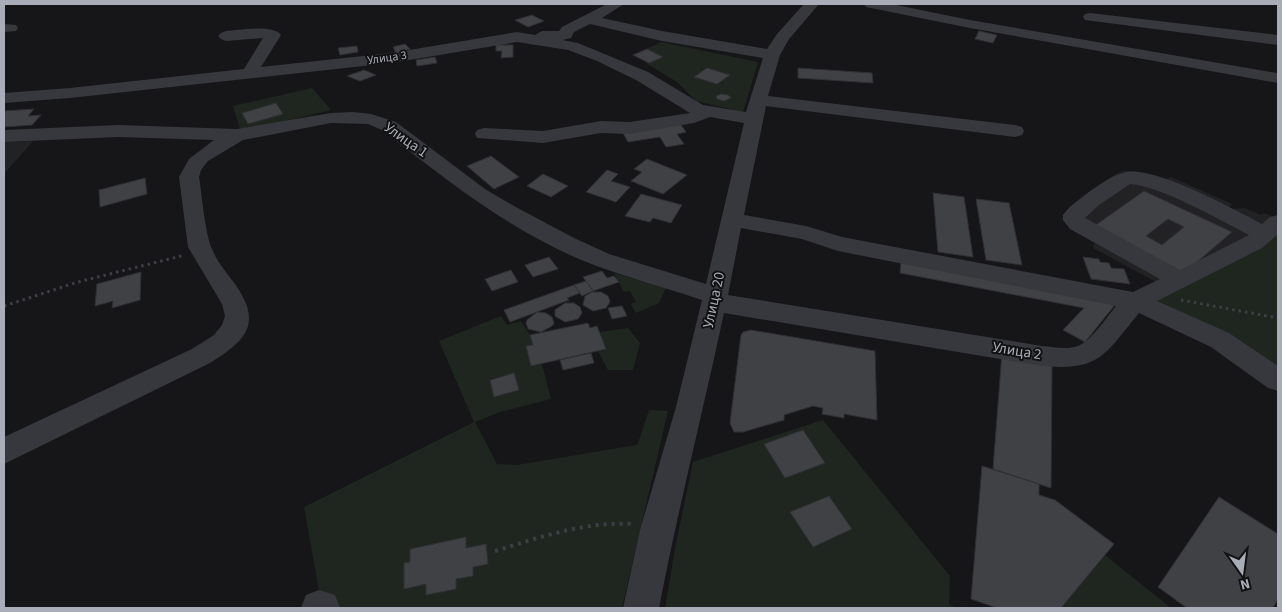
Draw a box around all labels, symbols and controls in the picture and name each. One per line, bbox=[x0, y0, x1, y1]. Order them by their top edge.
street label: Улица 3 bbox=[366, 47, 408, 69]
street label: Улица 1 bbox=[380, 117, 432, 163]
street label: Улица 20 bbox=[698, 270, 730, 330]
street label: Улица 2 bbox=[991, 337, 1043, 365]
north arrow bbox=[1217, 547, 1267, 597]
text: N bbox=[1238, 573, 1252, 594]

